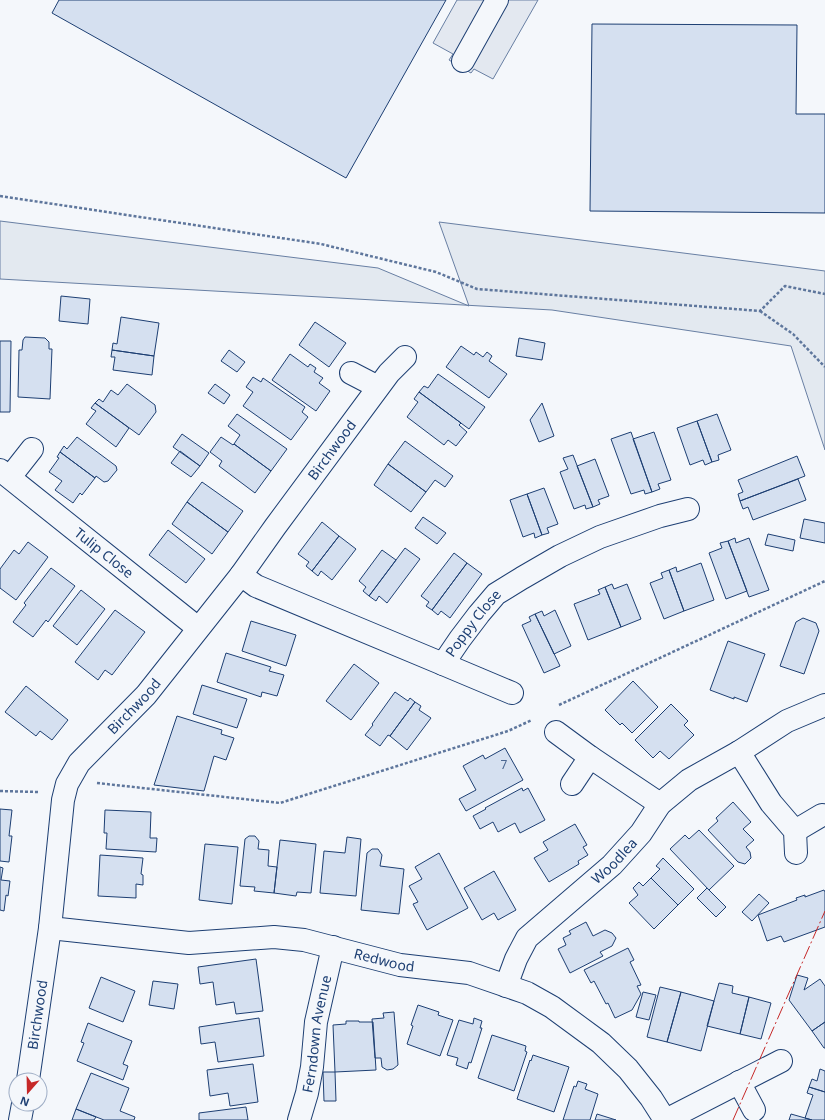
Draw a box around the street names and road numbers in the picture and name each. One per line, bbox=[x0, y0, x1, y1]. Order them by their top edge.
street label: Birchwood bbox=[303, 416, 360, 484]
street label: Tulip Close bbox=[71, 523, 138, 582]
street label: Poppy Close bbox=[441, 585, 505, 660]
street label: Birchwood bbox=[103, 674, 165, 738]
street label: Woodlea bbox=[587, 834, 641, 888]
street label: Redwood bbox=[352, 943, 416, 976]
street label: Ferndown Avenue bbox=[297, 973, 335, 1094]
street label: Birchwood bbox=[23, 978, 51, 1051]

